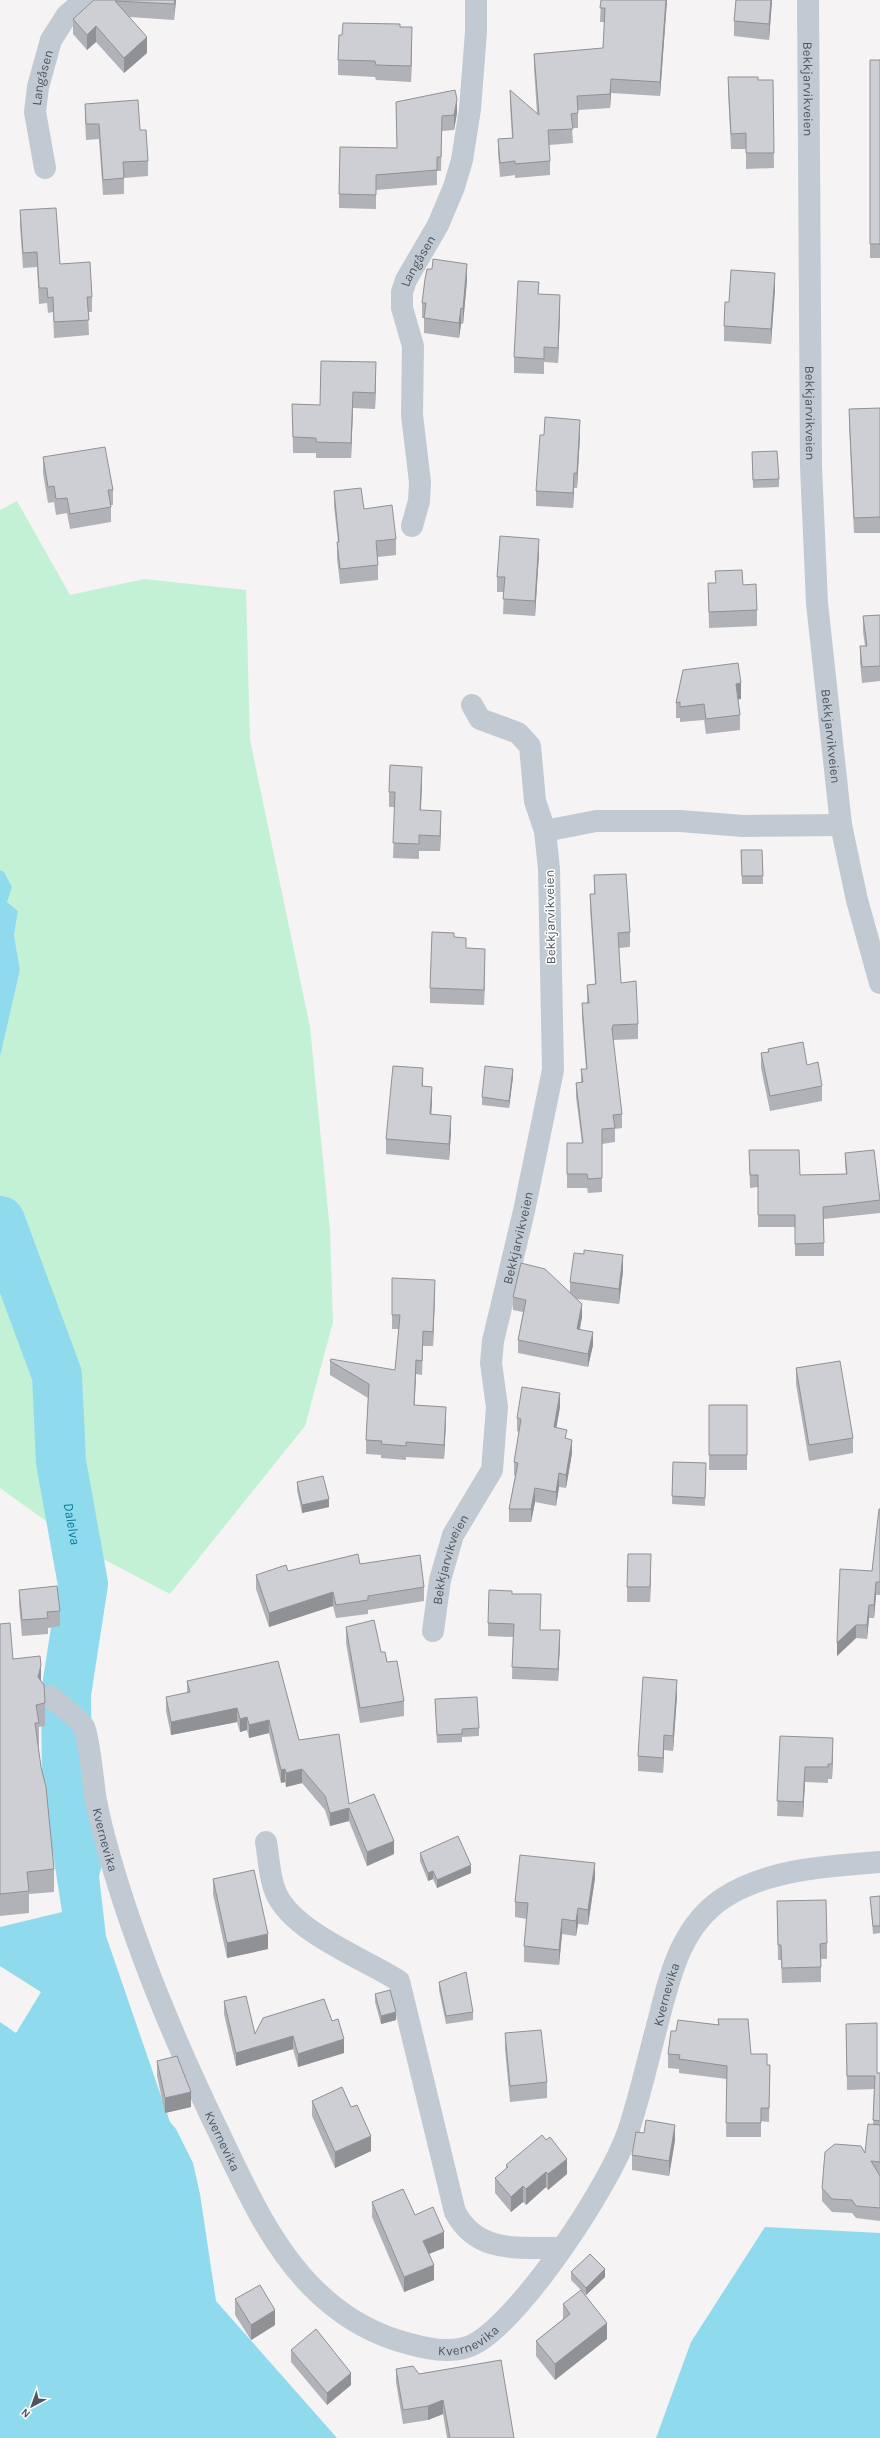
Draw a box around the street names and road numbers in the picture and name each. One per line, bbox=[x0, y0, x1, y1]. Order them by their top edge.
street label: Bekkjarvikveien bbox=[801, 42, 816, 136]
street label: Langåsen bbox=[28, 48, 55, 106]
street label: Langåsen bbox=[397, 232, 438, 288]
street label: Bekkjarvikveien bbox=[803, 366, 818, 460]
street label: Bekkjarvikveien bbox=[819, 688, 844, 784]
street label: Bekkjarvikveien bbox=[542, 870, 558, 964]
street label: Bekkjarvikveien bbox=[499, 1190, 535, 1286]
street label: Bekkjarvikveien bbox=[429, 1511, 471, 1606]
street label: Kvernevika bbox=[90, 1806, 121, 1873]
street label: Kvernevika bbox=[650, 1960, 682, 2028]
street label: Kvernevika bbox=[202, 2108, 244, 2174]
street label: Kvernevika bbox=[438, 2322, 502, 2358]

